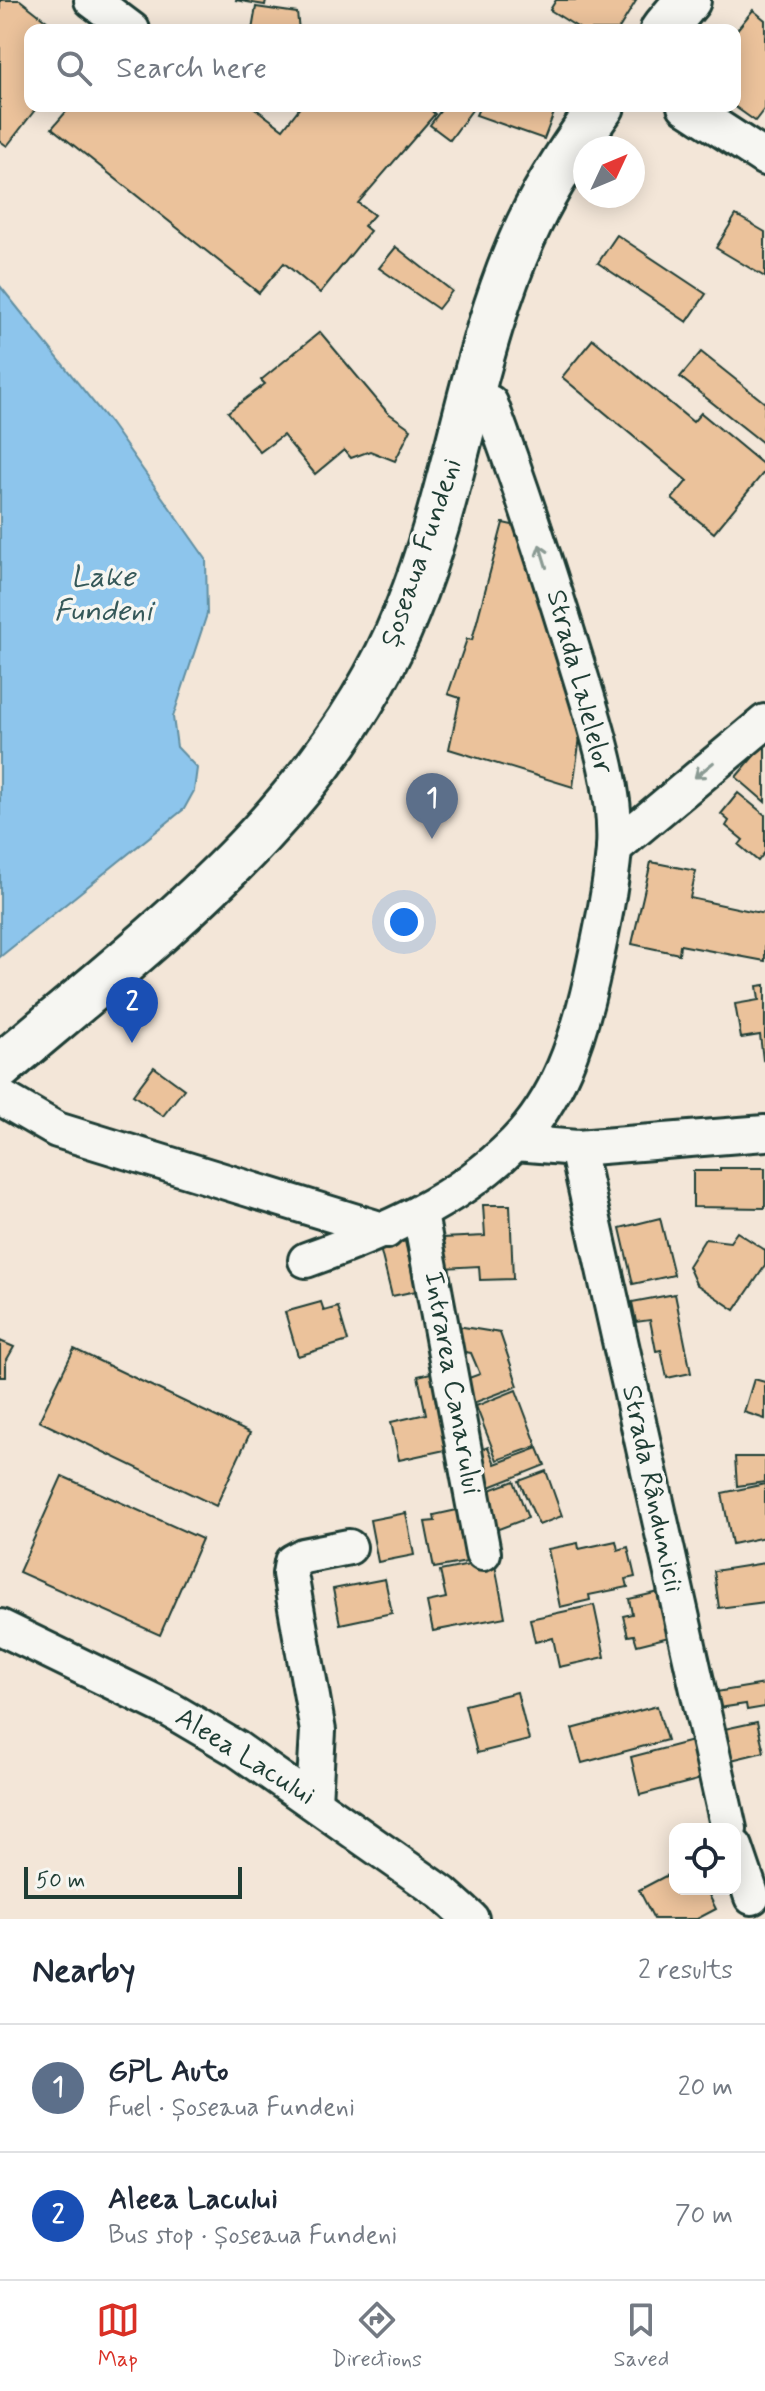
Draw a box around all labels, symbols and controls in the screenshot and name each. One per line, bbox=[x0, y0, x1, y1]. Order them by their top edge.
search box bbox=[24, 24, 741, 112]
icon: search bbox=[52, 46, 96, 90]
text: Search here bbox=[116, 49, 267, 88]
north arrow bbox=[573, 136, 645, 208]
street label: Șoseaua Fundeni bbox=[372, 454, 472, 652]
one-way arrow bbox=[535, 543, 550, 568]
water label: Lake Fundeni bbox=[54, 558, 156, 631]
street label: Strada Lalelelor bbox=[537, 586, 622, 779]
one-way arrow bbox=[694, 761, 715, 779]
pin: 1 bbox=[406, 773, 458, 839]
your location bbox=[384, 902, 424, 942]
pin: 2 bbox=[106, 977, 158, 1043]
street label: Intrarea Canarului bbox=[414, 1269, 490, 1497]
street label: Strada Rândunicii bbox=[612, 1382, 692, 1596]
street label: Aleea Lacului bbox=[168, 1699, 322, 1815]
map controls bbox=[669, 1823, 741, 1895]
button: locate bbox=[669, 1823, 741, 1895]
scale bar bbox=[24, 1863, 242, 1899]
text: 50 m bbox=[36, 1867, 85, 1895]
text: Nearby bbox=[32, 1949, 136, 1994]
text: 2 results bbox=[638, 1954, 733, 1988]
text: GPL Auto bbox=[108, 2052, 229, 2091]
text: 1 bbox=[52, 2071, 64, 2105]
text: 20 m bbox=[678, 2071, 733, 2105]
text: Fuel · Șoseaua Fundeni bbox=[108, 2091, 355, 2125]
text: Aleea Lacului bbox=[108, 2180, 278, 2219]
text: 2 bbox=[52, 2199, 64, 2233]
text: 70 m bbox=[675, 2199, 733, 2233]
text: Bus stop · Șoseaua Fundeni bbox=[108, 2219, 397, 2253]
tab: Map bbox=[96, 2298, 140, 2374]
tab: Directions bbox=[331, 2298, 422, 2374]
tab: Saved bbox=[614, 2298, 669, 2374]

